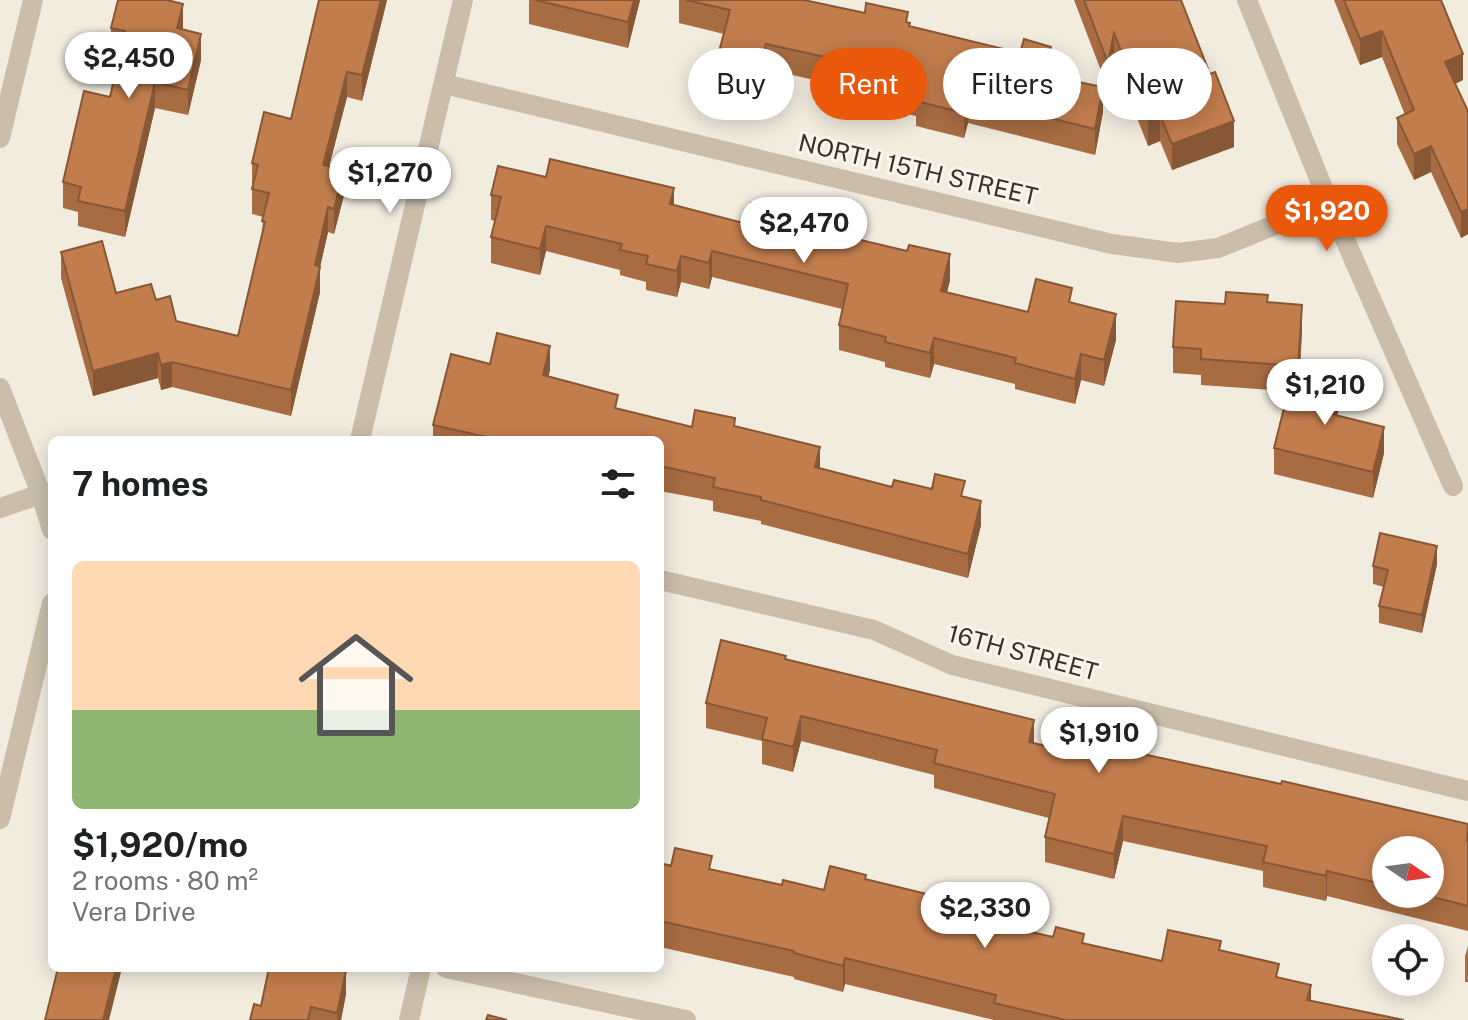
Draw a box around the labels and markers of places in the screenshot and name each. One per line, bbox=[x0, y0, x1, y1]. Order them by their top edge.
pin: $2,450 bbox=[64, 32, 194, 100]
pin: $1,270 bbox=[325, 147, 455, 215]
pin: $1,920 bbox=[1262, 185, 1392, 253]
pin: $2,470 bbox=[739, 197, 869, 265]
pin: $1,210 bbox=[1260, 359, 1390, 427]
pin: $1,910 bbox=[1034, 707, 1164, 775]
pin: $2,330 bbox=[920, 882, 1050, 950]

